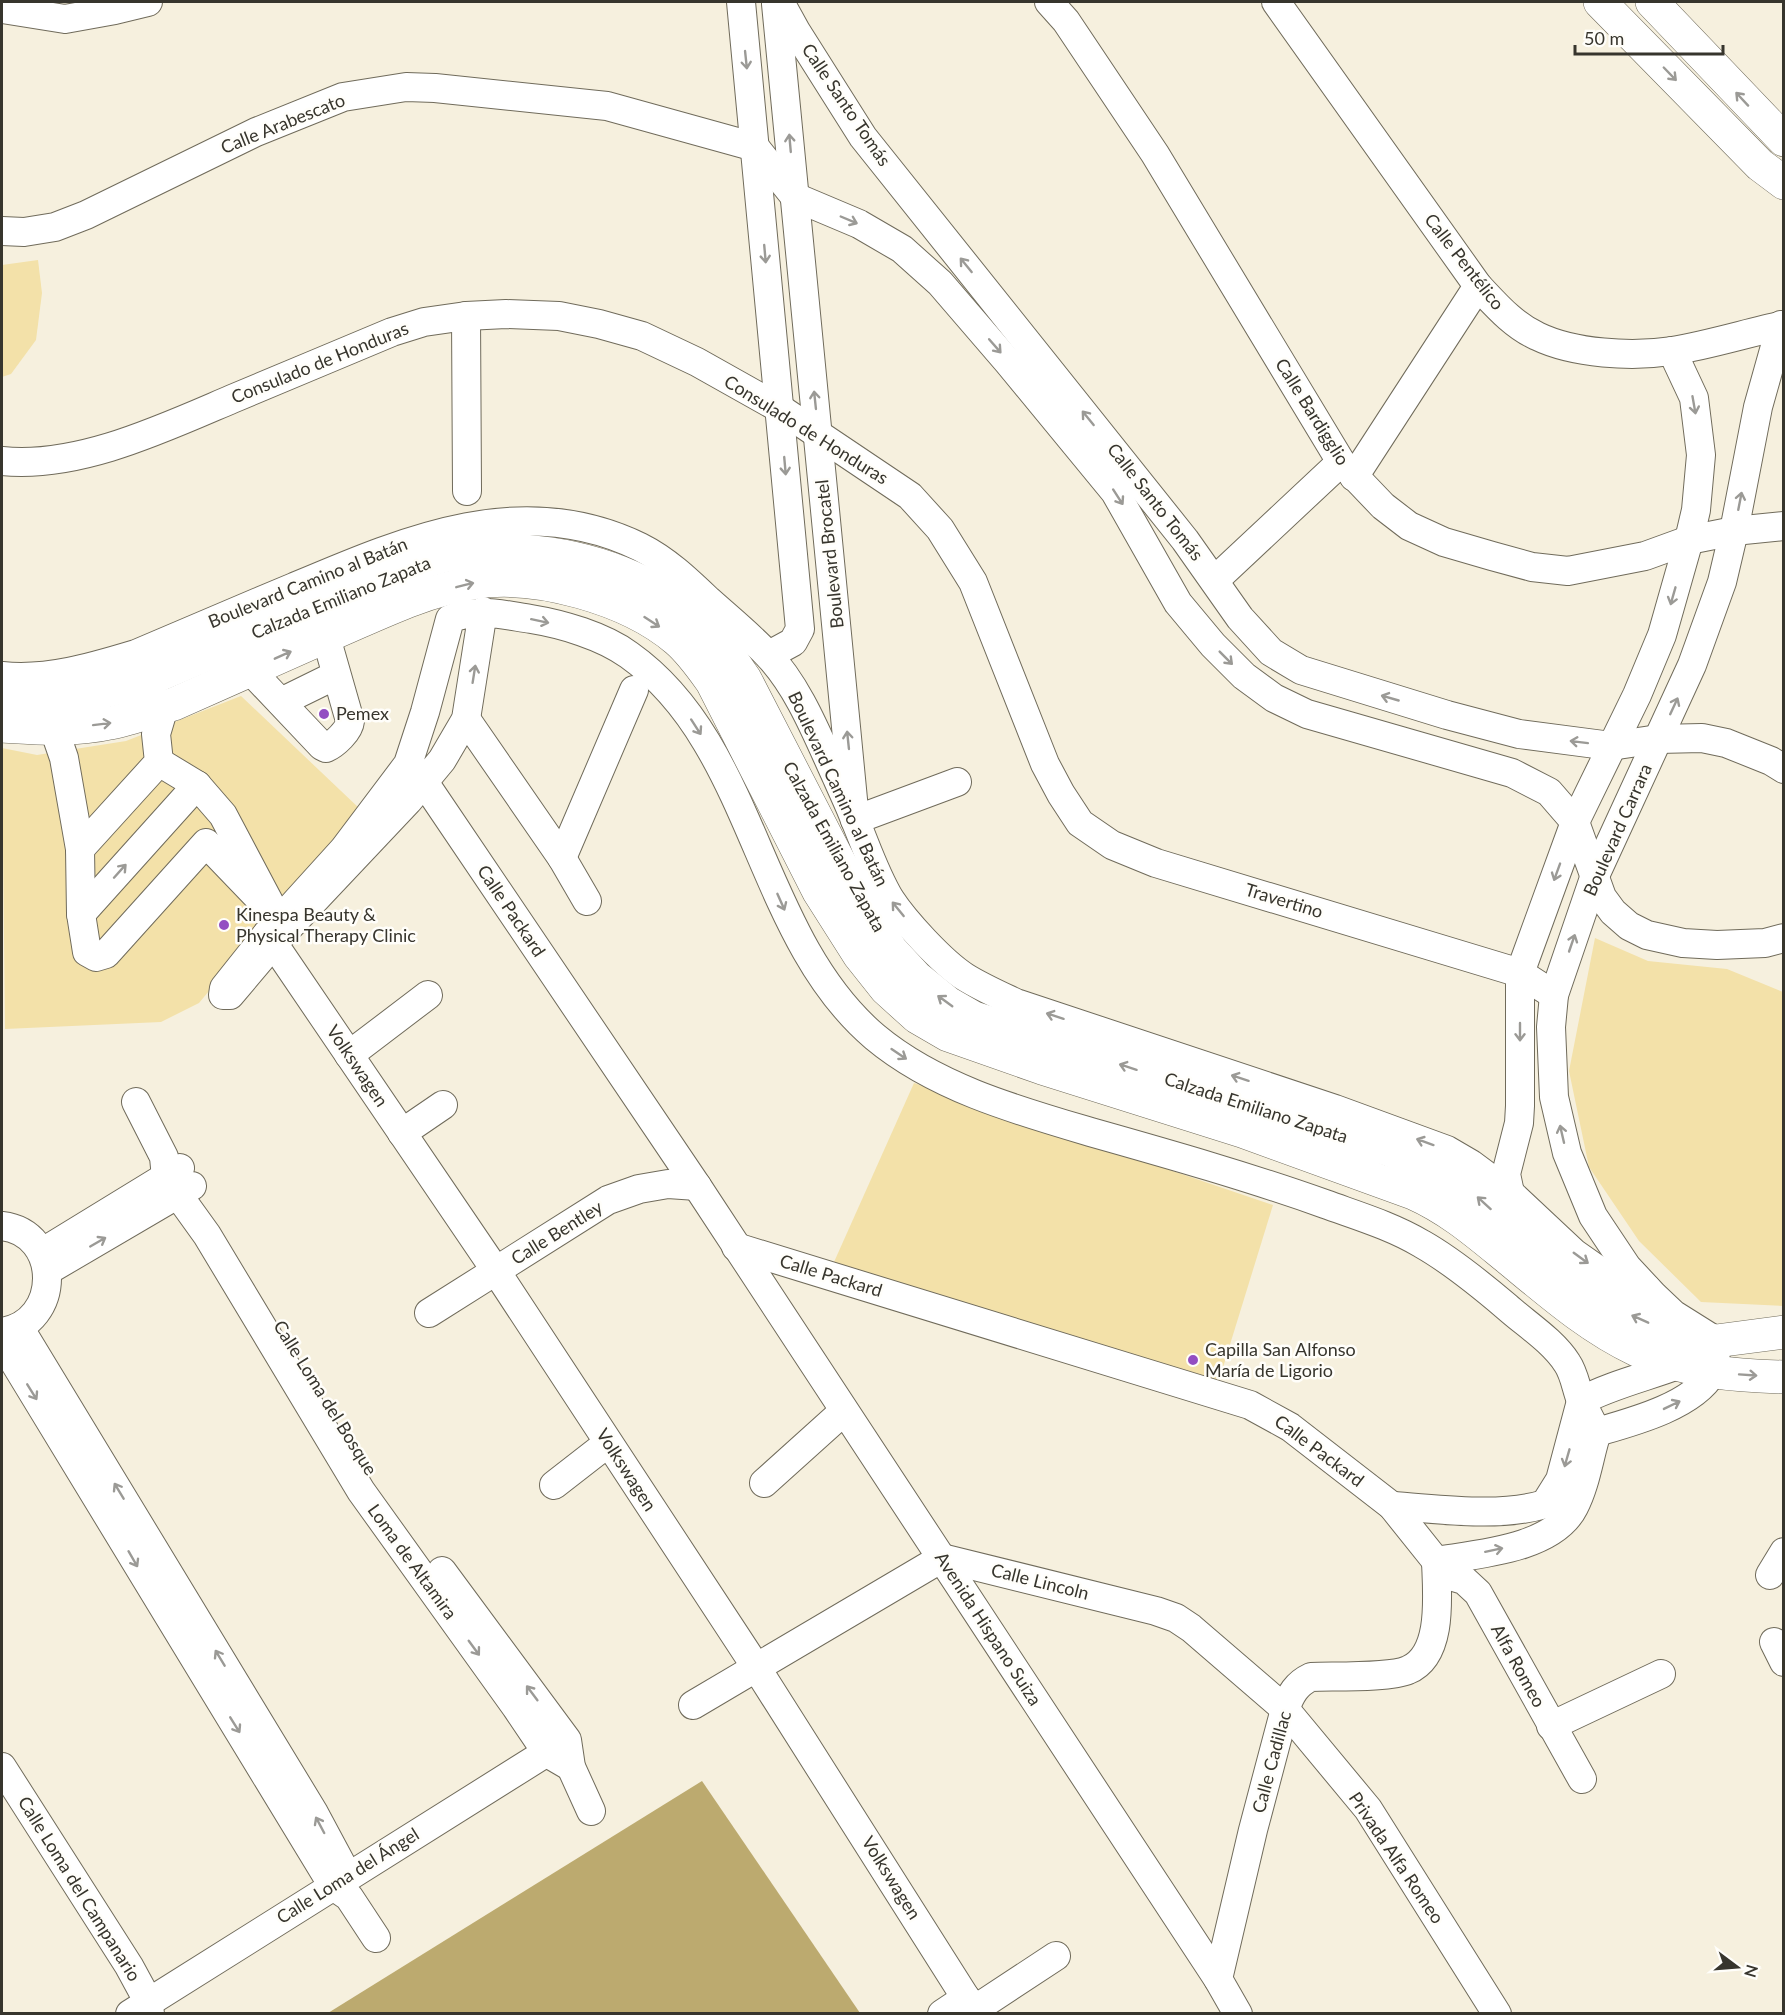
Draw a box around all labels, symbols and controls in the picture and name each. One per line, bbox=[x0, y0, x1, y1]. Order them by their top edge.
scale bar bbox=[1575, 18, 1724, 56]
text: 50 m bbox=[1584, 27, 1624, 49]
street label: Calle Santo Tomás bbox=[798, 39, 896, 170]
one-way arrow bbox=[741, 49, 752, 69]
one-way arrow bbox=[1663, 66, 1678, 81]
street label: Calle Arabescato bbox=[217, 88, 348, 158]
one-way arrow bbox=[1735, 91, 1750, 106]
one-way arrow bbox=[784, 134, 795, 154]
street label: Calle Pentélico bbox=[1420, 209, 1509, 314]
one-way arrow bbox=[839, 215, 858, 226]
one-way arrow bbox=[760, 243, 771, 263]
one-way arrow bbox=[960, 258, 973, 274]
street label: Consulado de Honduras bbox=[228, 316, 412, 408]
one-way arrow bbox=[988, 338, 1002, 353]
street label: Calle Bardigglio bbox=[1271, 354, 1355, 469]
street label: Consulado de Honduras bbox=[720, 370, 893, 489]
one-way arrow bbox=[809, 391, 820, 410]
one-way arrow bbox=[1689, 395, 1700, 414]
one-way arrow bbox=[1081, 410, 1094, 426]
street label: Calle Santo Tomás bbox=[1103, 438, 1209, 565]
one-way arrow bbox=[780, 456, 791, 476]
street label: Boulevard Brocatel bbox=[810, 479, 848, 630]
one-way arrow bbox=[1112, 488, 1124, 505]
one-way arrow bbox=[1735, 492, 1746, 511]
street label: Boulevard Camino al Batán bbox=[205, 532, 410, 632]
street label: Calzada Emiliano Zapata bbox=[248, 551, 434, 643]
one-way arrow bbox=[455, 578, 474, 590]
one-way arrow bbox=[1667, 586, 1678, 605]
one-way arrow bbox=[530, 616, 550, 627]
one-way arrow bbox=[643, 617, 660, 629]
one-way arrow bbox=[274, 649, 292, 661]
one-way arrow bbox=[1219, 651, 1234, 665]
one-way arrow bbox=[468, 664, 479, 684]
street label: Boulevard Camino al Batán bbox=[784, 688, 894, 890]
one-way arrow bbox=[1381, 692, 1400, 703]
one-way arrow bbox=[1668, 697, 1680, 715]
place label: Pemex bbox=[336, 702, 389, 724]
marker: Pemex bbox=[317, 707, 331, 721]
one-way arrow bbox=[91, 718, 111, 729]
one-way arrow bbox=[691, 718, 703, 735]
one-way arrow bbox=[842, 731, 853, 751]
one-way arrow bbox=[1570, 736, 1590, 747]
street label: Calzada Emiliano Zapata bbox=[779, 757, 891, 936]
street label: Boulevard Carrara bbox=[1578, 760, 1656, 899]
street label: Calle Packard bbox=[473, 860, 551, 961]
one-way arrow bbox=[1550, 862, 1561, 881]
one-way arrow bbox=[113, 864, 127, 879]
street label: Travertino bbox=[1243, 878, 1326, 922]
one-way arrow bbox=[776, 893, 787, 911]
one-way arrow bbox=[892, 901, 905, 917]
place label: Kinespa Beauty & Physical Therapy Clinic bbox=[236, 903, 416, 946]
marker: Kinespa Beauty & Physical Therapy Clinic bbox=[217, 918, 231, 932]
one-way arrow bbox=[1567, 934, 1578, 953]
one-way arrow bbox=[938, 995, 954, 1007]
one-way arrow bbox=[1046, 1010, 1065, 1021]
street label: Volkswagen bbox=[322, 1020, 393, 1111]
one-way arrow bbox=[1514, 1021, 1526, 1041]
one-way arrow bbox=[890, 1048, 907, 1060]
one-way arrow bbox=[1119, 1061, 1138, 1072]
street label: Calzada Emiliano Zapata bbox=[1162, 1067, 1351, 1147]
one-way arrow bbox=[1232, 1071, 1250, 1082]
one-way arrow bbox=[1556, 1124, 1567, 1144]
one-way arrow bbox=[1416, 1135, 1435, 1146]
street label: Calle Bentley bbox=[507, 1195, 607, 1269]
one-way arrow bbox=[1477, 1196, 1492, 1210]
one-way arrow bbox=[89, 1236, 106, 1248]
street label: Calle Packard bbox=[777, 1249, 885, 1301]
one-way arrow bbox=[1573, 1252, 1589, 1264]
one-way arrow bbox=[1631, 1313, 1649, 1324]
street label: Calle Loma del Bosque bbox=[269, 1316, 382, 1479]
place label: Capilla San Alfonso María de Ligorio bbox=[1205, 1338, 1356, 1381]
marker: Capilla San Alfonso María de Ligorio bbox=[1186, 1353, 1200, 1367]
one-way arrow bbox=[1738, 1370, 1758, 1381]
one-way arrow bbox=[27, 1383, 39, 1400]
one-way arrow bbox=[1662, 1399, 1680, 1411]
street label: Calle Packard bbox=[1271, 1410, 1369, 1491]
street label: Volkswagen bbox=[592, 1424, 662, 1515]
one-way arrow bbox=[1561, 1448, 1572, 1467]
one-way arrow bbox=[113, 1483, 125, 1500]
street label: Loma de Altamira bbox=[364, 1500, 462, 1623]
one-way arrow bbox=[1484, 1544, 1503, 1555]
street label: Avenida Hispano Suiza bbox=[931, 1548, 1047, 1709]
one-way arrow bbox=[128, 1550, 140, 1567]
street label: Calle Lincoln bbox=[989, 1558, 1091, 1604]
street label: Alfa Romeo bbox=[1487, 1620, 1551, 1711]
one-way arrow bbox=[468, 1640, 480, 1656]
one-way arrow bbox=[213, 1650, 225, 1667]
one-way arrow bbox=[526, 1685, 538, 1701]
street label: Calle Cadillac bbox=[1247, 1708, 1295, 1815]
one-way arrow bbox=[230, 1716, 242, 1733]
street label: Privada Alfa Romeo bbox=[1345, 1787, 1449, 1928]
street label: Calle Loma del Campanario bbox=[14, 1792, 146, 1985]
one-way arrow bbox=[314, 1816, 325, 1834]
street label: Calle Loma del Ángel bbox=[272, 1822, 423, 1928]
street label: Volkswagen bbox=[858, 1832, 926, 1923]
north arrow bbox=[1707, 1937, 1767, 1997]
text: N bbox=[1741, 1963, 1763, 1980]

